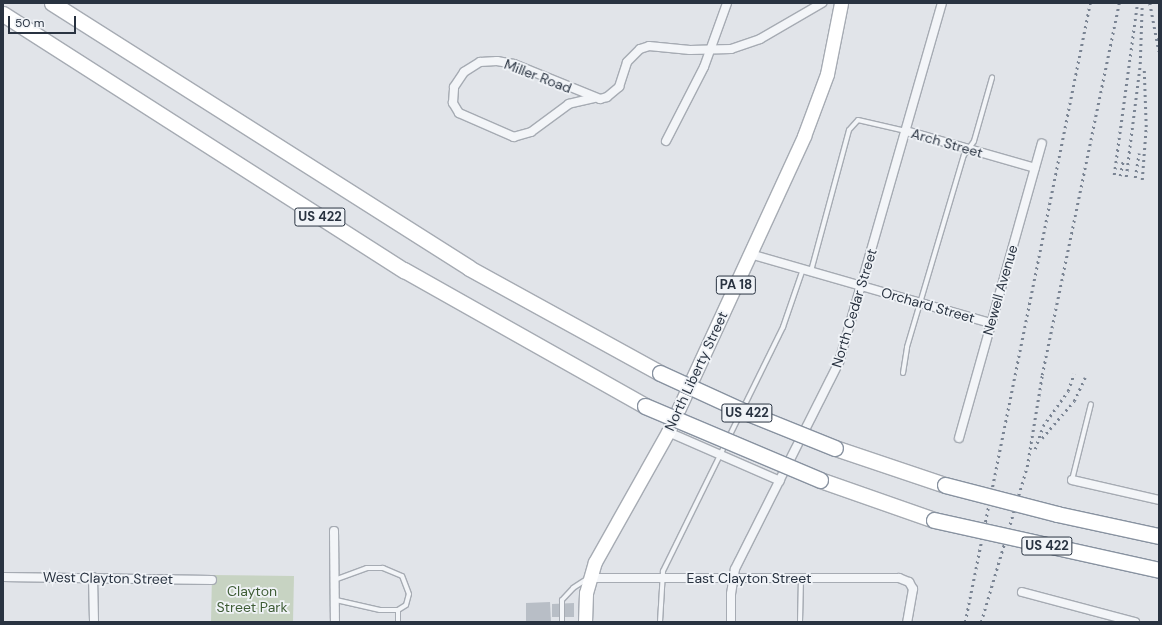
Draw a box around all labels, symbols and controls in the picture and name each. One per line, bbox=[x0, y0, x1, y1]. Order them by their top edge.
scale bar bbox=[10, 8, 78, 34]
text: 50 m bbox=[15, 15, 44, 31]
street label: Miller Road bbox=[502, 55, 574, 97]
street label: Arch Street bbox=[909, 125, 985, 161]
road number: US 422 bbox=[294, 206, 346, 228]
street label: Newell Avenue bbox=[979, 243, 1021, 337]
street label: North Cedar Street bbox=[828, 247, 880, 369]
road number: PA 18 bbox=[715, 274, 757, 296]
street label: Orchard Street bbox=[879, 284, 977, 326]
street label: North Liberty Street bbox=[661, 309, 731, 433]
road number: US 422 bbox=[721, 402, 773, 424]
road number: US 422 bbox=[1021, 535, 1073, 557]
street label: West Clayton Street bbox=[43, 568, 173, 588]
street label: East Clayton Street bbox=[687, 570, 811, 586]
park label: Clayton Street Park bbox=[216, 583, 288, 616]

